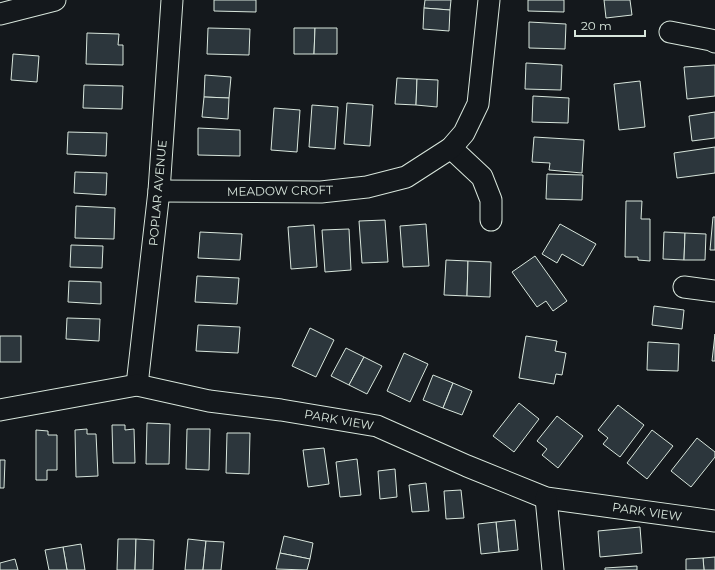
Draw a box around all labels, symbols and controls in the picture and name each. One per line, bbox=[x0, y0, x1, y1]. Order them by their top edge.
scale bar bbox=[575, 12, 645, 38]
text: 20 m bbox=[581, 18, 612, 33]
street label: POPLAR AVENUE bbox=[145, 139, 170, 247]
street label: MEADOW CROFT bbox=[227, 182, 333, 199]
street label: PARK VIEW bbox=[303, 406, 375, 433]
street label: PARK VIEW bbox=[611, 499, 683, 524]

